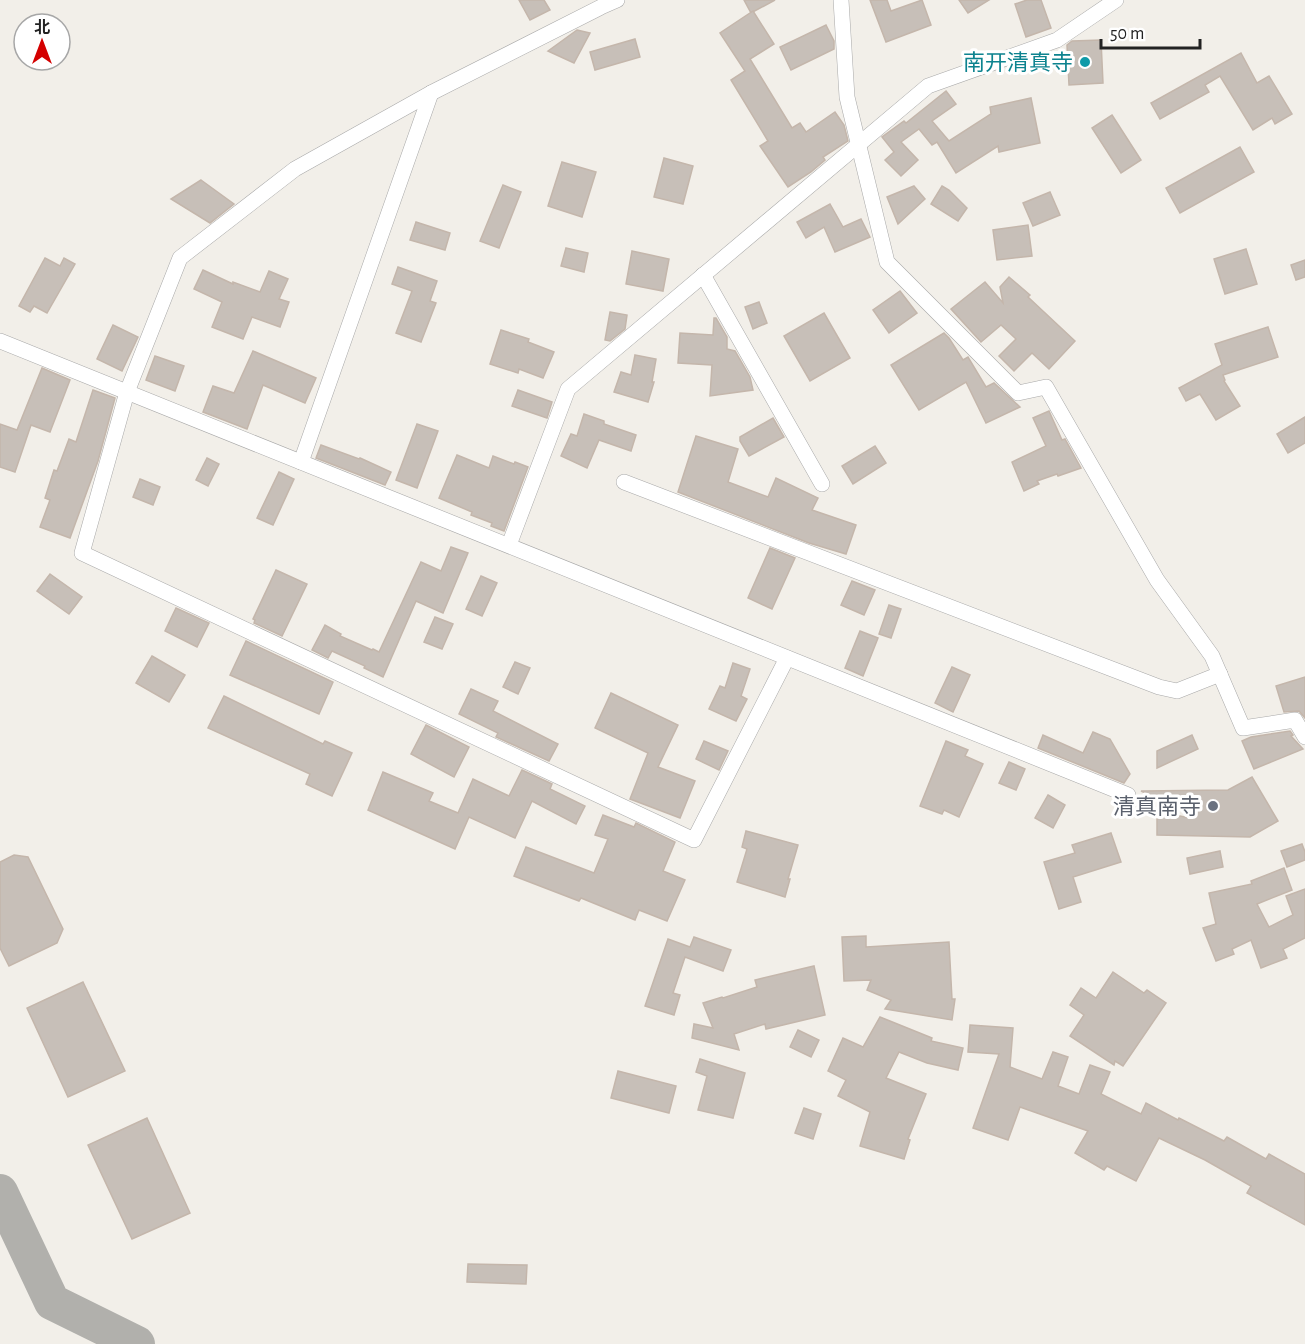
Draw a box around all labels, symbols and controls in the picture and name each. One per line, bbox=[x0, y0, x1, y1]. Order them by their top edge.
north arrow bbox=[12, 12, 72, 72]
scale bar bbox=[1101, 12, 1200, 50]
text: 北 bbox=[34, 19, 50, 36]
text: 50 m bbox=[1110, 25, 1144, 43]
place label: 南开清真寺 bbox=[963, 51, 1073, 74]
marker: 南开清真寺 bbox=[1078, 55, 1092, 69]
place label: 清真南寺 bbox=[1113, 795, 1201, 818]
marker: 清真南寺 bbox=[1206, 799, 1220, 813]

